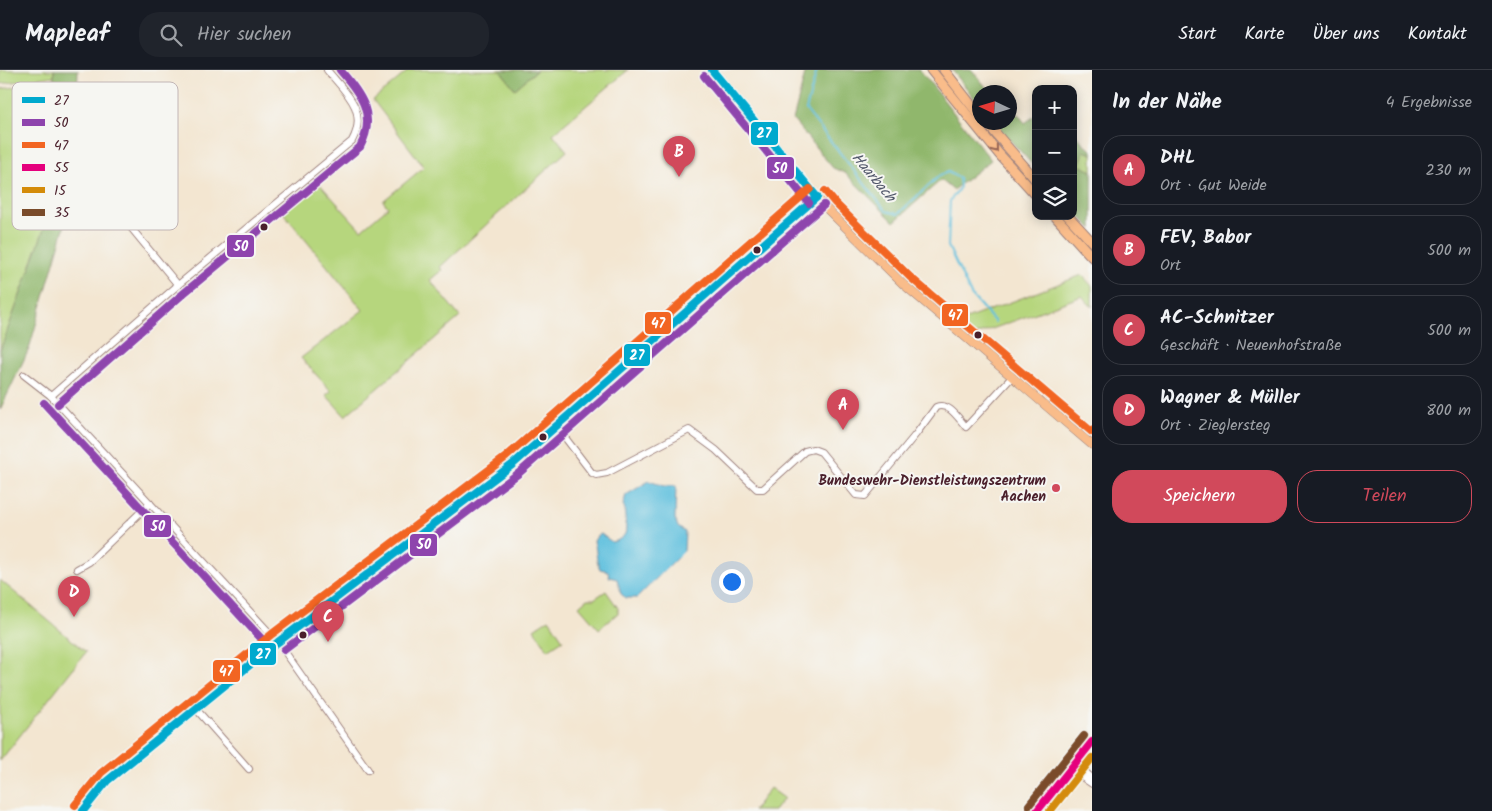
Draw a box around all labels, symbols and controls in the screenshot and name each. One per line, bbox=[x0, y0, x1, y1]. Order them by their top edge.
search box bbox=[139, 12, 489, 57]
text: Mapleaf bbox=[25, 15, 109, 54]
text: Hier suchen bbox=[197, 20, 291, 50]
text: Start bbox=[1178, 20, 1216, 49]
text: Karte bbox=[1244, 20, 1284, 49]
text: Über uns bbox=[1312, 20, 1380, 49]
text: Kontakt bbox=[1408, 20, 1467, 49]
icon: search bbox=[157, 21, 185, 49]
legend bbox=[12, 82, 178, 230]
north arrow bbox=[972, 85, 1017, 130]
map controls bbox=[1032, 85, 1077, 220]
button: + bbox=[1032, 85, 1077, 130]
text: In der Nähe bbox=[1112, 86, 1222, 119]
text: 27 bbox=[54, 90, 69, 112]
text: 4 Ergebnisse bbox=[1386, 90, 1472, 115]
text: 50 bbox=[54, 112, 69, 134]
line badge: 27 bbox=[750, 121, 779, 146]
text: 27 bbox=[757, 123, 772, 145]
button: − bbox=[1032, 130, 1077, 175]
text: 47 bbox=[54, 135, 69, 157]
pin: B bbox=[663, 136, 695, 177]
one-way arrow bbox=[989, 143, 997, 152]
text: DHL bbox=[1160, 143, 1195, 173]
water label: Haarbach bbox=[845, 147, 903, 209]
line badge: 50 bbox=[766, 156, 795, 180]
text: 55 bbox=[54, 157, 71, 179]
text: 50 bbox=[772, 158, 788, 180]
text: A bbox=[1124, 158, 1134, 183]
text: 230 m bbox=[1425, 158, 1471, 183]
text: Ort · Gut Weide bbox=[1160, 173, 1267, 198]
button: layers bbox=[1032, 175, 1077, 220]
text: 15 bbox=[54, 180, 67, 202]
text: 35 bbox=[54, 202, 71, 224]
unlabelled marker bbox=[259, 222, 269, 232]
text: FEV, Babor bbox=[1160, 223, 1251, 253]
line badge: 50 bbox=[226, 234, 255, 258]
text: 50 bbox=[233, 236, 249, 258]
text: B bbox=[1124, 238, 1134, 263]
text: 500 m bbox=[1427, 238, 1471, 263]
unlabelled marker bbox=[752, 245, 762, 255]
text: Ort bbox=[1160, 253, 1181, 278]
line badge: 47 bbox=[941, 303, 969, 327]
text: AC-Schnitzer bbox=[1160, 303, 1274, 333]
text: 47 bbox=[948, 305, 963, 327]
line badge: 47 bbox=[644, 311, 672, 335]
text: 47 bbox=[651, 313, 666, 335]
text: C bbox=[1124, 318, 1134, 343]
text: 500 m bbox=[1427, 318, 1471, 343]
unlabelled marker bbox=[973, 330, 983, 340]
text: Geschäft · Neuenhofstraße bbox=[1160, 333, 1342, 358]
line badge: 27 bbox=[623, 343, 651, 367]
text: 27 bbox=[630, 345, 645, 367]
text: Wagner & Müller bbox=[1160, 383, 1300, 413]
pin: A bbox=[827, 389, 859, 430]
text: D bbox=[1124, 398, 1134, 423]
text: 800 m bbox=[1426, 398, 1471, 423]
text: Ort · Zieglersteg bbox=[1160, 413, 1271, 438]
unlabelled marker bbox=[538, 432, 548, 442]
place label: Bundeswehr-Dienstleistungszentrum Aachen bbox=[818, 470, 1047, 508]
button: Speichern bbox=[1112, 470, 1287, 523]
button: Teilen bbox=[1297, 470, 1472, 523]
marker: Bundeswehr-Dienstleistungszentrum Aachen bbox=[1050, 482, 1062, 494]
line badge: 50 bbox=[143, 514, 172, 538]
text: 50 bbox=[150, 516, 166, 538]
line badge: 50 bbox=[409, 533, 438, 557]
text: 50 bbox=[416, 534, 432, 556]
your location bbox=[719, 569, 745, 595]
pin: D bbox=[58, 576, 90, 617]
pin: C bbox=[312, 601, 344, 642]
unlabelled marker bbox=[298, 630, 308, 640]
line badge: 27 bbox=[249, 642, 277, 666]
text: 27 bbox=[256, 644, 271, 666]
line badge: 47 bbox=[212, 659, 241, 683]
text: 47 bbox=[219, 661, 234, 683]

